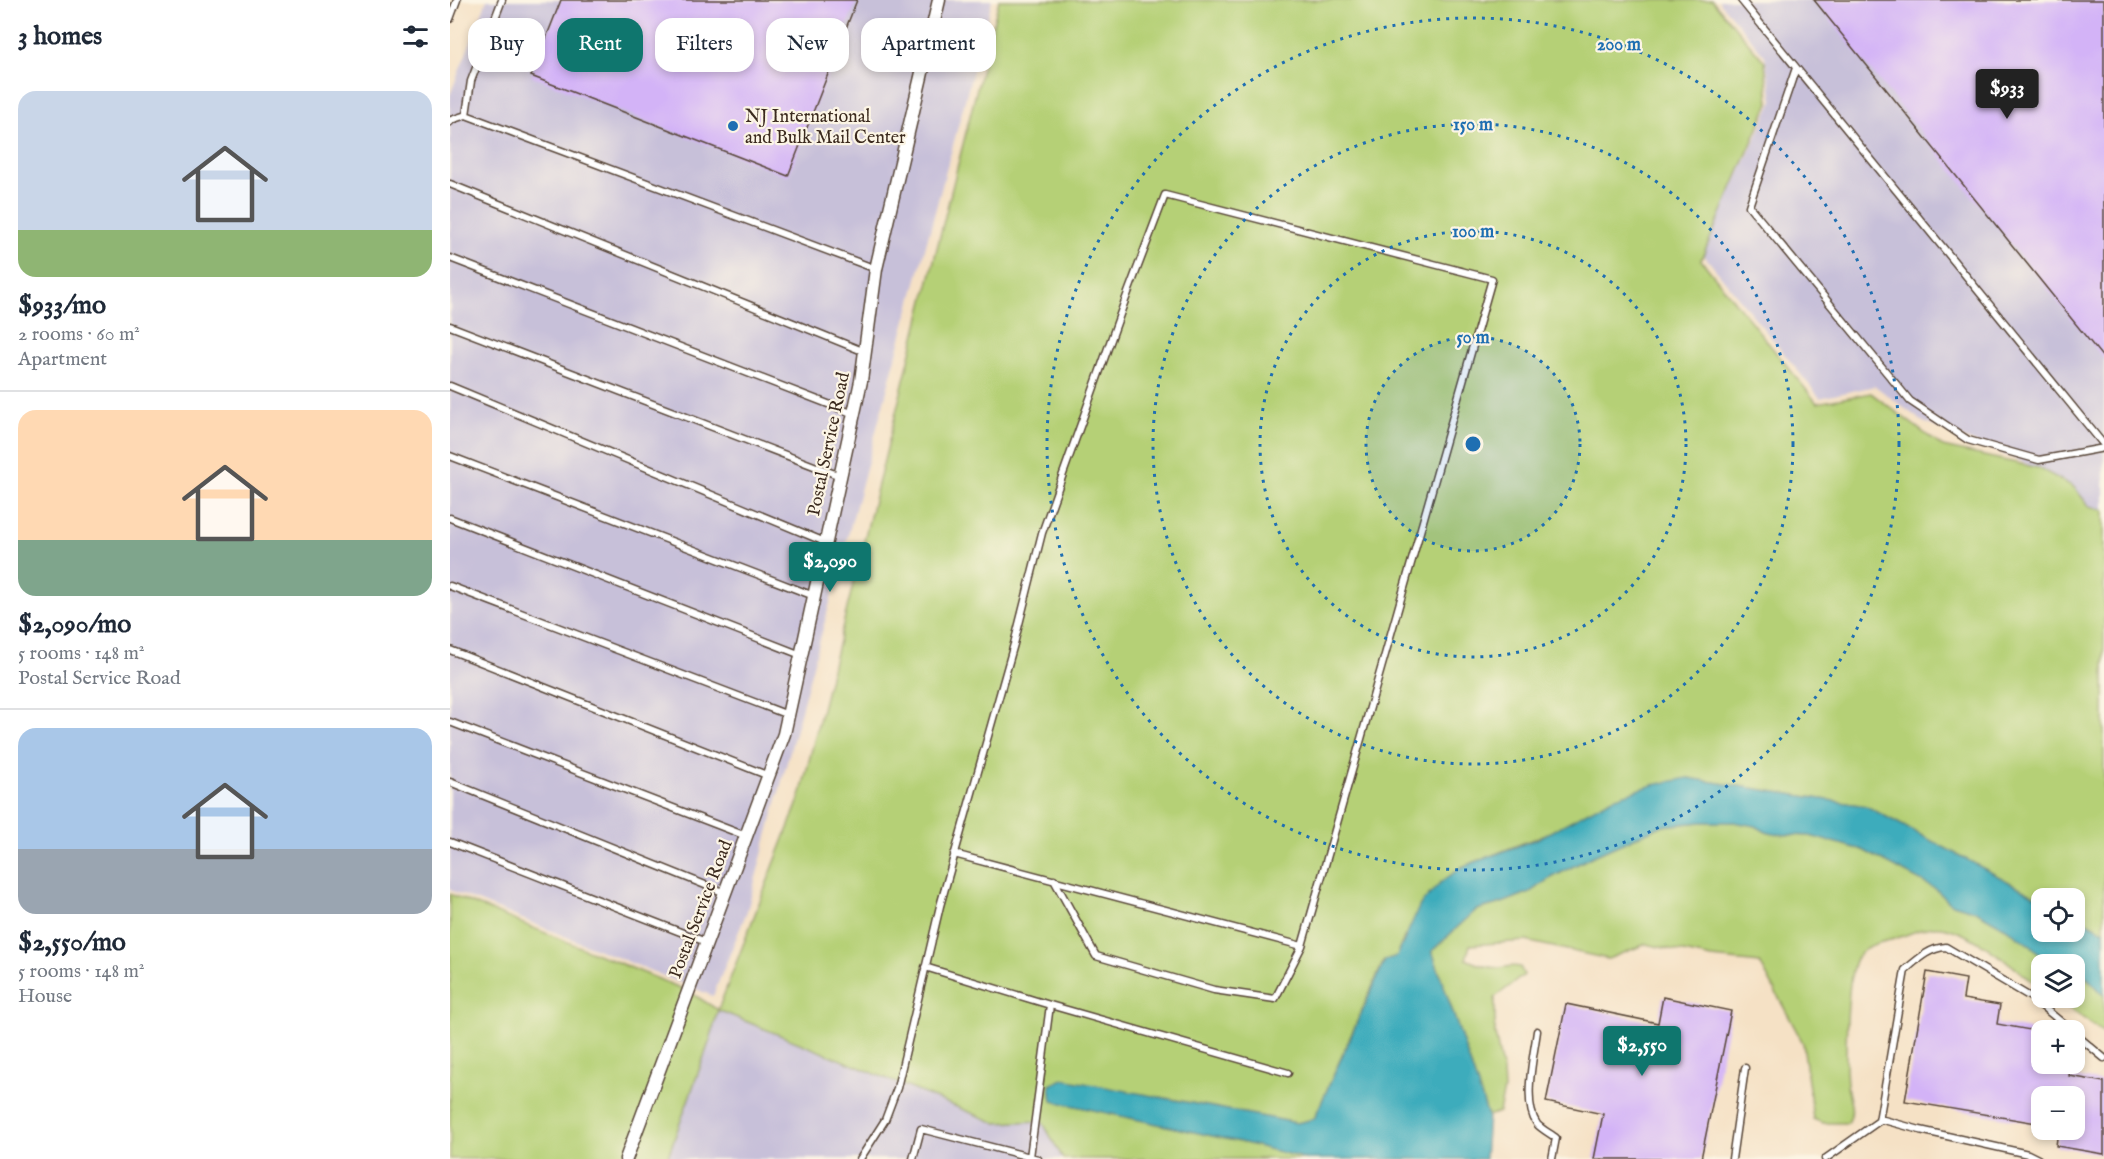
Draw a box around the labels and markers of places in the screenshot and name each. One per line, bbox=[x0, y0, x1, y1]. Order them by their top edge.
pin: $933 bbox=[1971, 69, 2043, 120]
place label: NJ International and Bulk Mail Center bbox=[745, 106, 906, 150]
marker: NJ International and Bulk Mail Center bbox=[726, 119, 740, 133]
centre of rings bbox=[1463, 434, 1483, 454]
pin: $2,090 bbox=[781, 542, 879, 593]
pin: $2,550 bbox=[1593, 1026, 1691, 1077]

